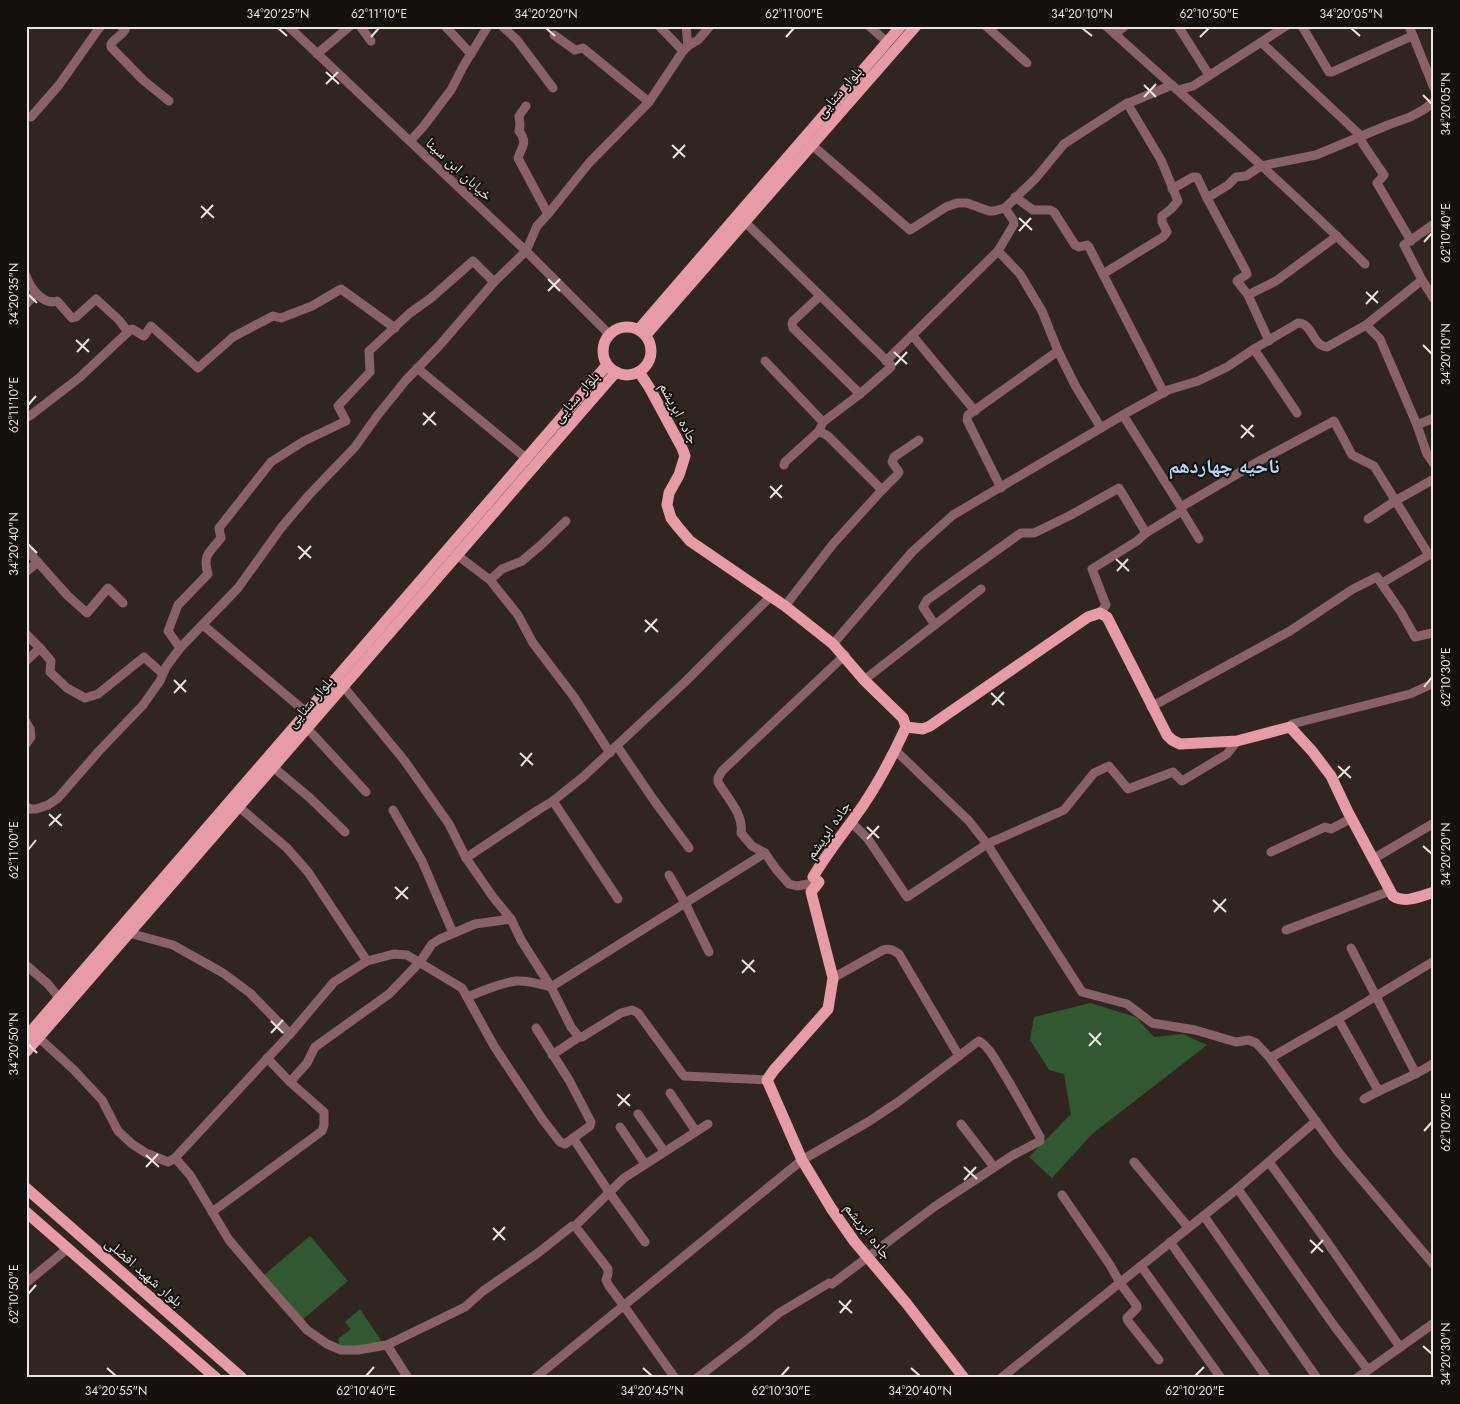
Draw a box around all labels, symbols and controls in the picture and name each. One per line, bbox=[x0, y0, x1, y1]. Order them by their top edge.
text: 34°20'25"N bbox=[247, 5, 309, 23]
text: 62°11'10"E bbox=[351, 5, 407, 23]
text: 34°20'20"N bbox=[514, 5, 578, 23]
text: 62°11'00"E bbox=[765, 5, 823, 23]
text: 34°20'10"N bbox=[1051, 5, 1113, 23]
text: 62°10'50"E bbox=[1179, 5, 1239, 23]
text: 34°20'05"N bbox=[1319, 5, 1383, 23]
street label: بلوار سنایی bbox=[810, 61, 868, 123]
text: 34°20'05"N bbox=[1437, 72, 1455, 136]
street label: خیابان ابن سینا bbox=[421, 132, 498, 206]
text: 62°10'40"E bbox=[1437, 203, 1455, 263]
text: 34°20'35"N bbox=[5, 263, 23, 325]
text: 34°20'10"N bbox=[1437, 323, 1455, 385]
street label: بلوار سنایی bbox=[547, 366, 605, 428]
text: 62°11'10"E bbox=[5, 377, 23, 433]
street label: جاده ابریشم bbox=[654, 378, 705, 448]
district label: ناحیه چهاردهم bbox=[1168, 452, 1280, 481]
text: 34°20'40"N bbox=[5, 512, 23, 576]
text: 62°10'30"E bbox=[1437, 647, 1455, 707]
street label: بلوار سنایی bbox=[281, 671, 339, 733]
street label: جاده ابریشم bbox=[800, 796, 856, 864]
text: 62°11'00"E bbox=[5, 821, 23, 879]
text: 34°20'20"N bbox=[1437, 822, 1455, 886]
text: 34°20'50"N bbox=[5, 1012, 23, 1076]
text: 62°10'20"E bbox=[1437, 1092, 1455, 1152]
street label: جاده ابریشم bbox=[839, 1198, 898, 1265]
street label: بلوار شهید افضلی bbox=[100, 1232, 188, 1312]
text: 62°10'50"E bbox=[5, 1264, 23, 1324]
text: 34°20'30"N bbox=[1437, 1323, 1455, 1385]
text: 34°20'55"N bbox=[85, 1382, 147, 1400]
text: 62°10'40"E bbox=[336, 1382, 396, 1400]
text: 34°20'45"N bbox=[621, 1382, 683, 1400]
text: 62°10'30"E bbox=[751, 1382, 811, 1400]
text: 34°20'40"N bbox=[888, 1382, 952, 1400]
text: 62°10'20"E bbox=[1165, 1382, 1225, 1400]

